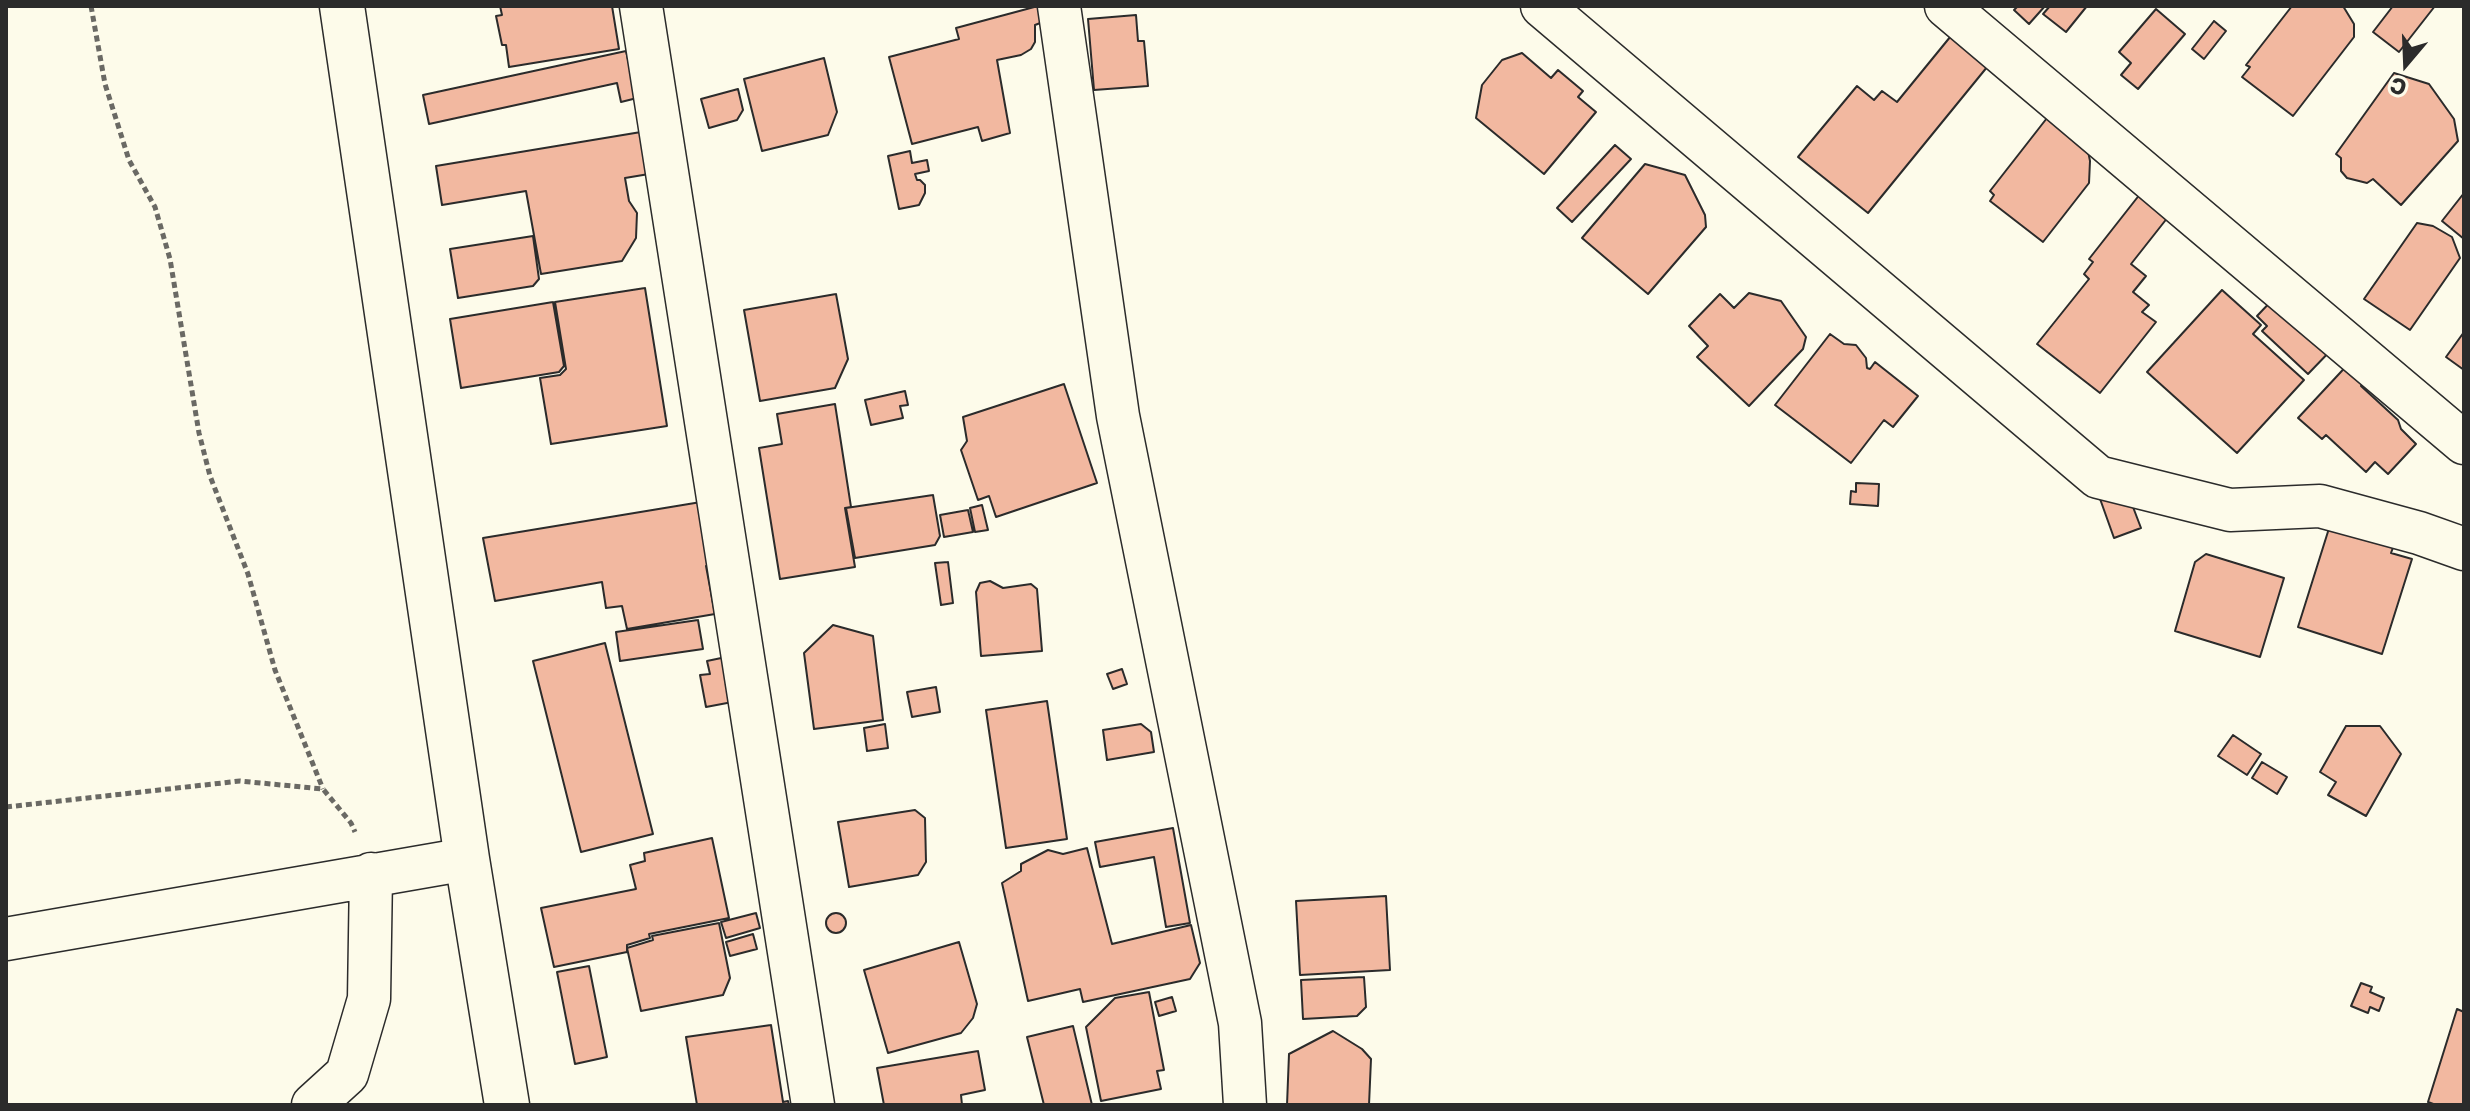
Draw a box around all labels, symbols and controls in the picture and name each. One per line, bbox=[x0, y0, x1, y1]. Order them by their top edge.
north arrow bbox=[2366, 24, 2446, 104]
text: С bbox=[2386, 72, 2410, 102]

